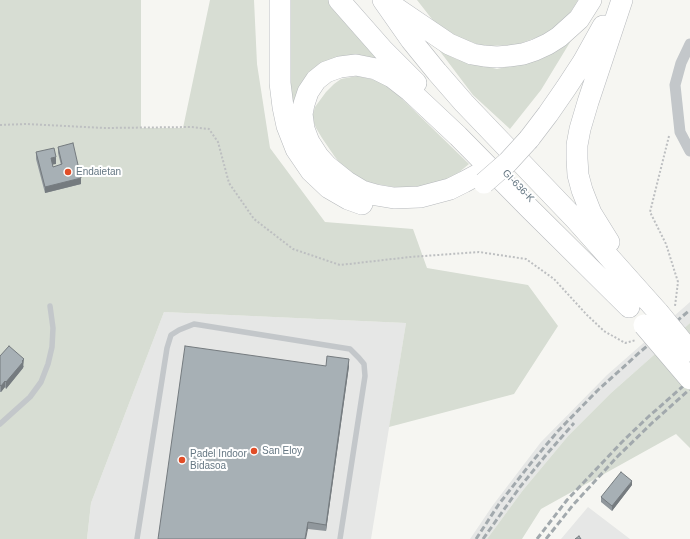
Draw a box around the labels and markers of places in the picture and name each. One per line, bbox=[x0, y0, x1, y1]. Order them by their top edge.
place label: Endaietan bbox=[76, 166, 121, 178]
marker: Endaietan bbox=[63, 167, 73, 177]
place label: San Eloy bbox=[262, 445, 302, 457]
marker: San Eloy bbox=[249, 446, 259, 456]
place label: Padel Indoor Bidasoa bbox=[190, 448, 247, 472]
marker: Padel Indoor Bidasoa bbox=[177, 455, 187, 465]

